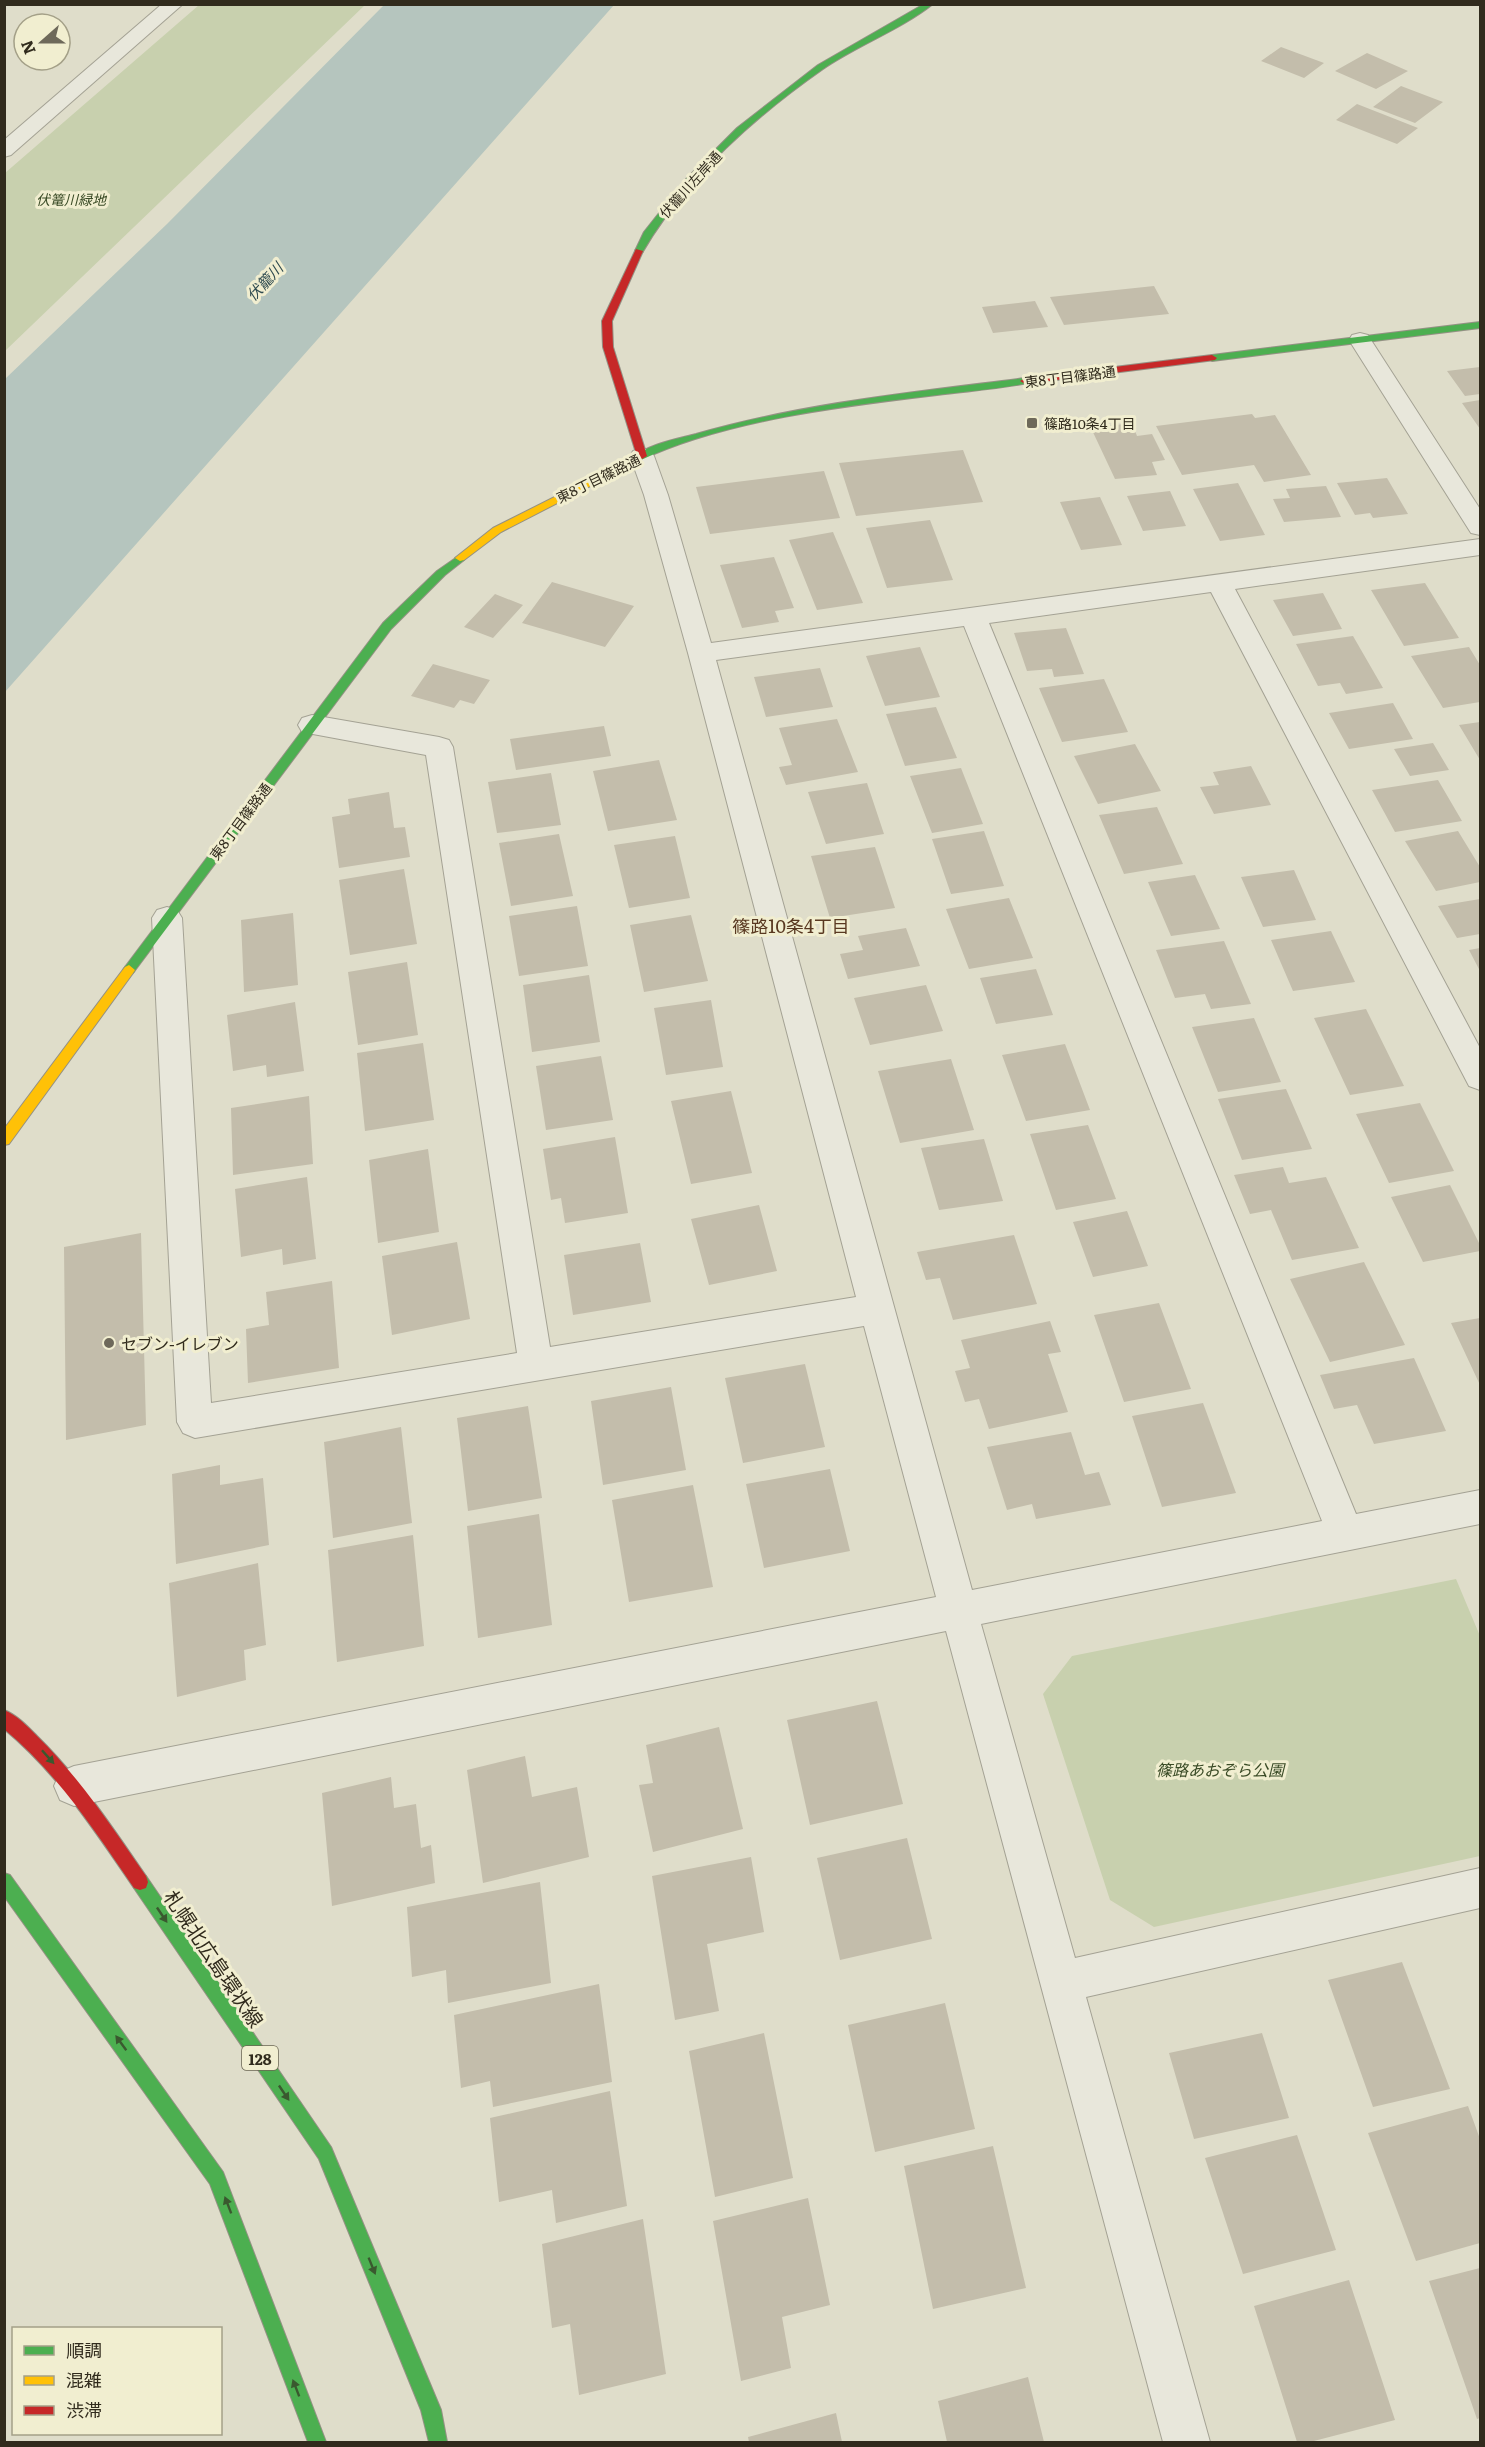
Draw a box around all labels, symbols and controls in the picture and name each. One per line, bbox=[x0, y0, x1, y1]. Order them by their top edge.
north arrow bbox=[12, 12, 72, 72]
text: N bbox=[13, 37, 41, 58]
street label: 伏籠川左岸通 bbox=[654, 146, 726, 222]
park label: 伏篭川緑地 bbox=[36, 189, 108, 209]
water label: 伏籠川 bbox=[240, 255, 289, 305]
street label: 東8丁目篠路通 bbox=[1023, 360, 1117, 392]
place label: 篠路10条4丁目 bbox=[1044, 413, 1136, 433]
marker: 篠路10条4丁目 bbox=[1025, 416, 1039, 430]
street label: 東8丁目篠路通 bbox=[552, 449, 644, 507]
street label: 東8丁目篠路通 bbox=[204, 778, 276, 864]
district label: 篠路10条4丁目 bbox=[732, 912, 850, 939]
place label: セブン-イレブン bbox=[121, 1331, 239, 1355]
marker: セブン-イレブン bbox=[102, 1336, 116, 1350]
one-way arrow bbox=[41, 1750, 55, 1765]
park label: 篠路あおぞら公園 bbox=[1156, 1757, 1286, 1781]
street label: 札幌北広島環状線 bbox=[158, 1883, 272, 2033]
one-way arrow bbox=[156, 1906, 168, 1922]
one-way arrow bbox=[115, 2036, 127, 2052]
road number: 128 bbox=[242, 2046, 278, 2070]
one-way arrow bbox=[278, 2085, 289, 2101]
one-way arrow bbox=[222, 2196, 232, 2214]
one-way arrow bbox=[368, 2257, 377, 2275]
legend bbox=[12, 2327, 222, 2435]
text: 順調 bbox=[66, 2336, 102, 2363]
text: 混雑 bbox=[66, 2366, 102, 2393]
one-way arrow bbox=[291, 2379, 301, 2397]
text: 渋滞 bbox=[66, 2396, 102, 2423]

